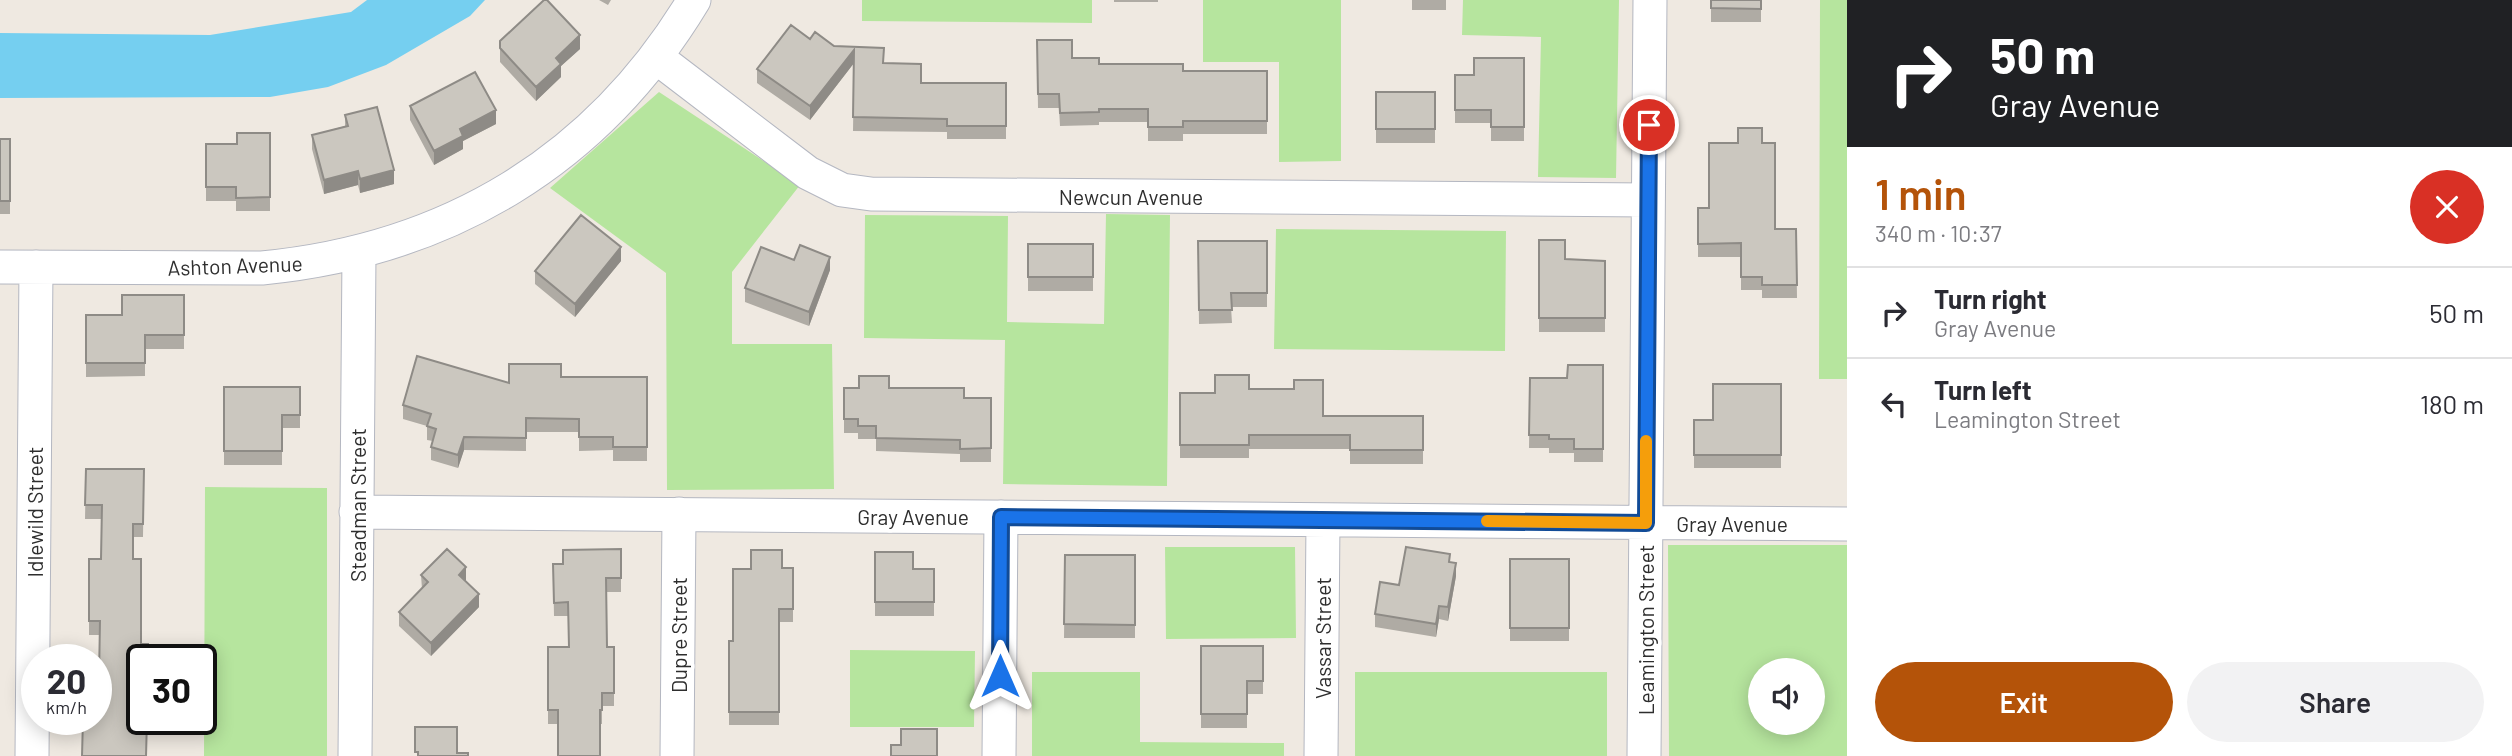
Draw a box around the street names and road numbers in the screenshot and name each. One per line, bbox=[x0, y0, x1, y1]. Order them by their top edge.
street label: Newcun Avenue bbox=[1059, 184, 1203, 209]
street label: Ashton Avenue bbox=[167, 250, 303, 280]
street label: Steadman Street bbox=[345, 428, 370, 582]
street label: Idlewild Street bbox=[22, 447, 47, 577]
street label: Gray Avenue bbox=[857, 504, 969, 529]
street label: Gray Avenue bbox=[1676, 511, 1788, 536]
street label: Leamington Street bbox=[1633, 545, 1658, 715]
street label: Dupre Street bbox=[666, 577, 691, 693]
street label: Vassar Street bbox=[1310, 577, 1335, 699]

